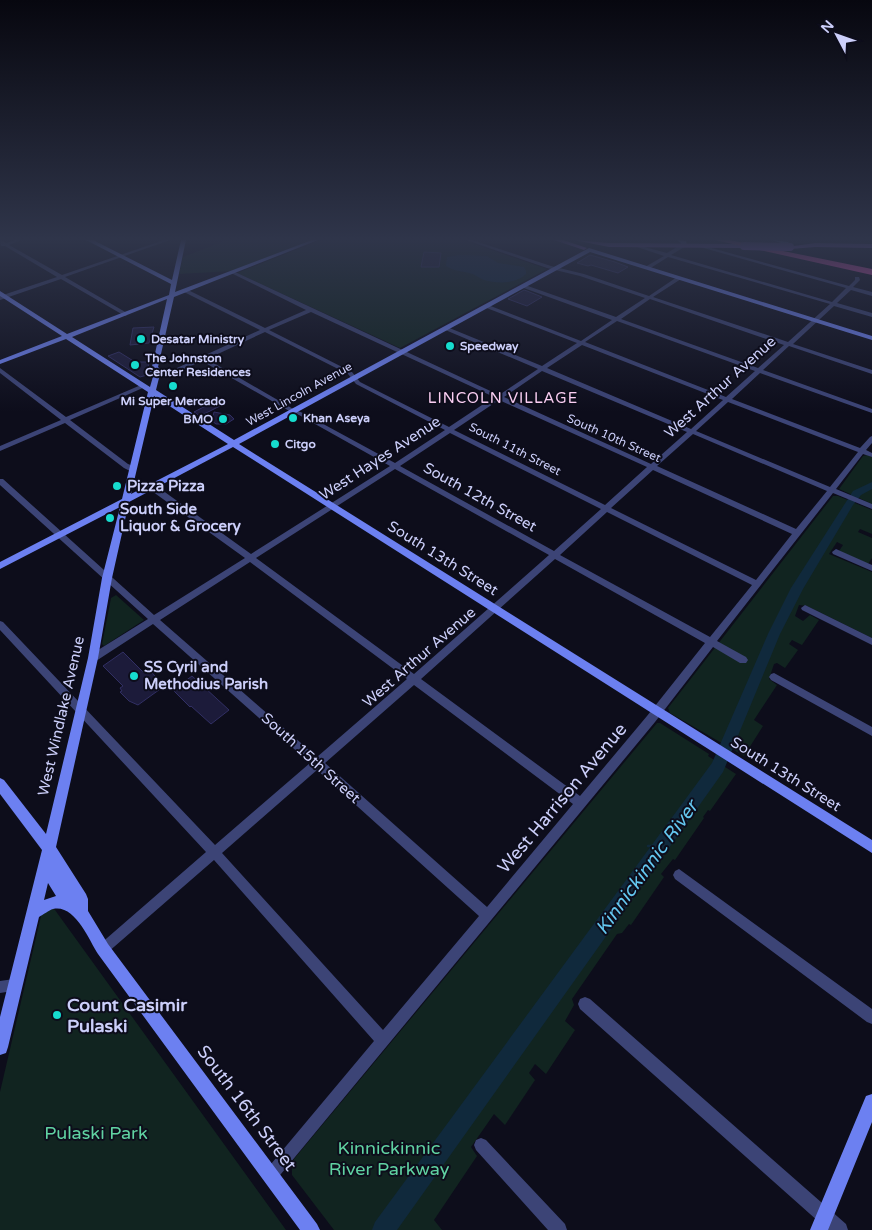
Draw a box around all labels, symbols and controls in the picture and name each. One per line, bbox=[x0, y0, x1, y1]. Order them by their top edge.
north arrow bbox=[812, 10, 862, 60]
text: N bbox=[817, 17, 838, 37]
place label: Desatar Ministry bbox=[151, 332, 245, 347]
street label: West Arthur Avenue bbox=[661, 332, 779, 442]
marker: Desatar Ministry bbox=[135, 333, 147, 345]
place label: Speedway bbox=[460, 339, 519, 354]
marker: Speedway bbox=[444, 340, 456, 352]
place label: The Johnston Center Residences bbox=[144, 351, 251, 379]
marker: The Johnston Center Residences bbox=[129, 359, 141, 371]
street label: West Lincoln Avenue bbox=[244, 359, 355, 429]
marker: Mi Super Mercado bbox=[167, 380, 179, 392]
district label: LINCOLN VILLAGE bbox=[428, 389, 578, 407]
place label: Mi Super Mercado bbox=[121, 394, 225, 409]
place label: Khan Aseya bbox=[303, 411, 370, 426]
street label: South 10th Street bbox=[565, 411, 664, 465]
place label: BMO bbox=[183, 412, 213, 426]
marker: Khan Aseya bbox=[287, 412, 299, 424]
street label: West Hayes Avenue bbox=[316, 412, 444, 504]
marker: BMO bbox=[217, 413, 229, 425]
street label: South 11th Street bbox=[467, 420, 564, 478]
place label: Citgo bbox=[285, 437, 316, 452]
marker: Citgo bbox=[269, 438, 281, 450]
street label: South 12th Street bbox=[420, 458, 540, 536]
place label: Pizza Pizza bbox=[127, 477, 205, 495]
marker: Pizza Pizza bbox=[111, 480, 123, 492]
place label: South Side Liquor & Grocery bbox=[120, 500, 241, 536]
marker: South Side Liquor & Grocery bbox=[104, 512, 116, 524]
street label: South 13th Street bbox=[384, 517, 502, 599]
street label: West Arthur Avenue bbox=[359, 603, 479, 711]
street label: West Windlake Avenue bbox=[34, 634, 88, 798]
place label: SS Cyril and Methodius Parish bbox=[144, 658, 268, 693]
marker: SS Cyril and Methodius Parish bbox=[128, 670, 140, 682]
street label: South 15th Street bbox=[258, 709, 364, 807]
street label: West Harrison Avenue bbox=[493, 718, 631, 878]
street label: South 13th Street bbox=[727, 733, 845, 815]
water label: Kinnickinnic River bbox=[591, 794, 704, 939]
place label: Count Casimir Pulaski bbox=[67, 994, 188, 1037]
marker: Count Casimir Pulaski bbox=[51, 1009, 63, 1021]
street label: South 16th Street bbox=[192, 1041, 302, 1175]
park label: Pulaski Park bbox=[44, 1122, 148, 1144]
park label: Kinnickinnic River Parkway bbox=[329, 1137, 450, 1180]

